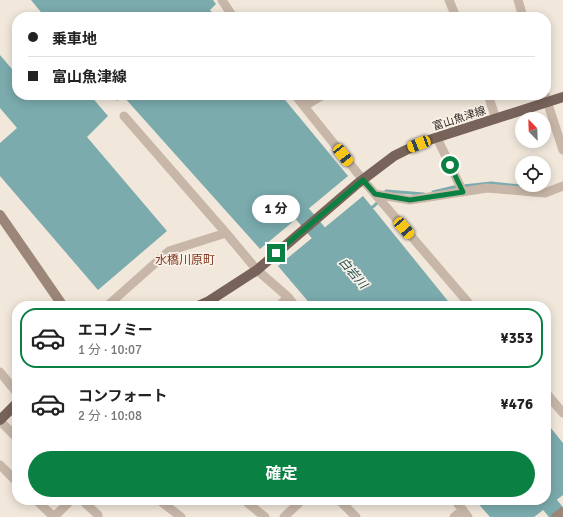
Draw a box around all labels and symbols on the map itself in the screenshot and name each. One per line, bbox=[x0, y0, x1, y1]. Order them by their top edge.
street label: 富山魚津線 bbox=[431, 104, 487, 133]
north arrow bbox=[515, 112, 551, 148]
car bbox=[406, 134, 432, 154]
car bbox=[331, 142, 355, 168]
route start bbox=[441, 156, 459, 174]
callout: 1 分 bbox=[252, 195, 300, 223]
car bbox=[392, 215, 416, 241]
route end bbox=[267, 244, 285, 262]
district label: 水橋川原町 bbox=[155, 253, 215, 268]
water label: 白岩川 bbox=[335, 255, 371, 293]

